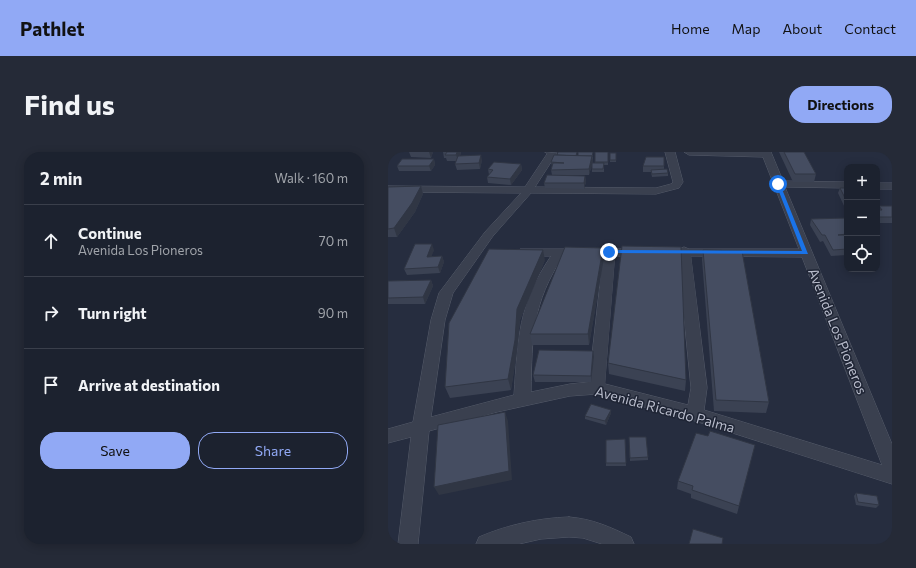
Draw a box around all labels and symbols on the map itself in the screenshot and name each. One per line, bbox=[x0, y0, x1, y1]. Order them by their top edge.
route start bbox=[769, 175, 787, 193]
route end bbox=[600, 243, 618, 261]
street label: Avenida Los Pioneros bbox=[805, 265, 871, 397]
street label: Avenida Ricardo Palma bbox=[593, 382, 737, 436]

